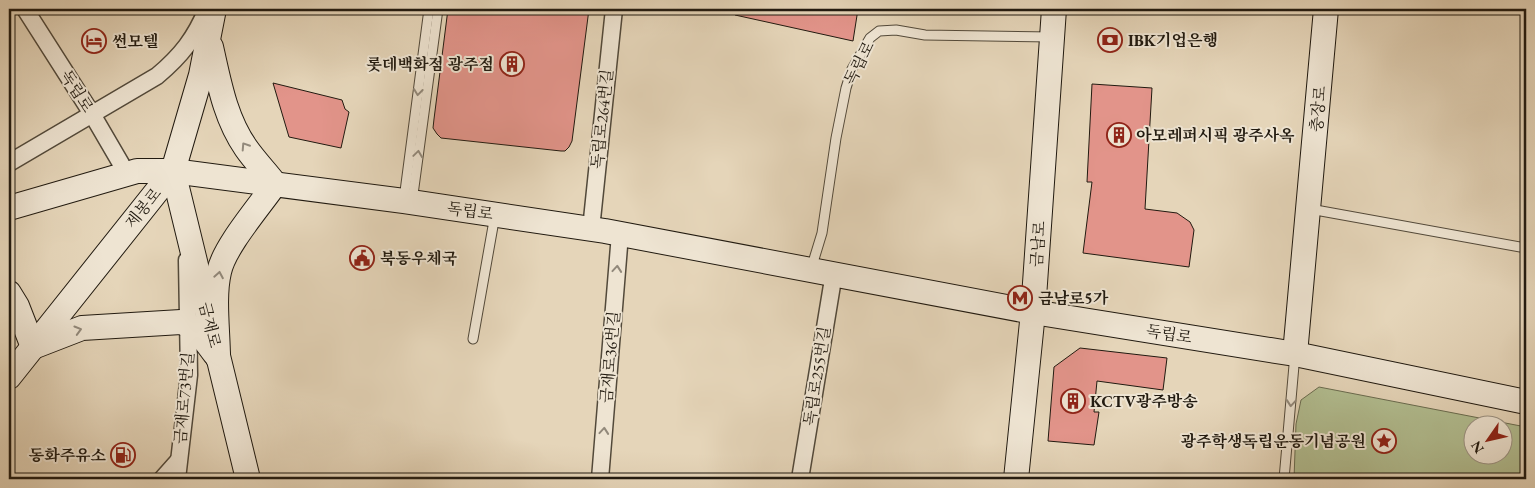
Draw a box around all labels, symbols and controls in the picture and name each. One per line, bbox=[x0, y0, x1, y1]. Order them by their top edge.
bank icon: IBK기업은행 bbox=[1097, 27, 1123, 53]
hotel icon: 썬모텔 bbox=[81, 28, 107, 54]
place label: IBK기업은행 bbox=[1128, 30, 1218, 51]
place label: 썬모텔 bbox=[112, 31, 158, 52]
street label: 독립로 bbox=[839, 37, 879, 88]
building icon: 롯데백화점 광주점 bbox=[499, 51, 525, 77]
place label: 롯데백화점 광주점 bbox=[367, 54, 494, 75]
street label: 독립로 bbox=[56, 66, 98, 117]
street label: 독립로264번길 bbox=[586, 68, 618, 170]
street label: 충장로 bbox=[1306, 84, 1331, 133]
one-way arrow bbox=[413, 88, 424, 96]
building icon: 아모레퍼시픽 광주사옥 bbox=[1106, 122, 1132, 148]
place label: 아모레퍼시픽 광주사옥 bbox=[1136, 125, 1295, 146]
one-way arrow bbox=[242, 142, 252, 151]
one-way arrow bbox=[413, 150, 423, 158]
street label: 제봉로 bbox=[120, 183, 166, 233]
street label: 독립로 bbox=[446, 197, 495, 225]
street label: 금남로 bbox=[1026, 220, 1050, 268]
public building icon: 북동우체국 bbox=[349, 245, 375, 271]
place label: 북동우체국 bbox=[380, 248, 458, 269]
one-way arrow bbox=[612, 264, 623, 272]
one-way arrow bbox=[214, 270, 224, 279]
metro station icon: 금남로5가 bbox=[1007, 285, 1033, 311]
place label: 금남로5가 bbox=[1038, 288, 1109, 309]
street label: 금재로 bbox=[194, 300, 226, 351]
street label: 금재로36번길 bbox=[596, 310, 624, 404]
street label: 독립로 bbox=[1144, 320, 1194, 348]
one-way arrow bbox=[74, 325, 82, 336]
street label: 독립로255번길 bbox=[799, 325, 835, 427]
street label: 금재로73번길 bbox=[170, 351, 198, 445]
building icon: KCTV광주방송 bbox=[1060, 388, 1086, 414]
place label: KCTV광주방송 bbox=[1090, 391, 1198, 412]
one-way arrow bbox=[1286, 399, 1297, 407]
north arrow bbox=[1462, 416, 1512, 466]
one-way arrow bbox=[598, 426, 609, 434]
place icon: 광주학생독립운동기념공원 bbox=[1371, 428, 1397, 454]
place label: 광주학생독립운동기념공원 bbox=[1181, 431, 1366, 452]
text: N bbox=[1466, 437, 1488, 457]
fuel station icon: 동화주유소 bbox=[110, 442, 136, 468]
place label: 동화주유소 bbox=[29, 445, 107, 466]

